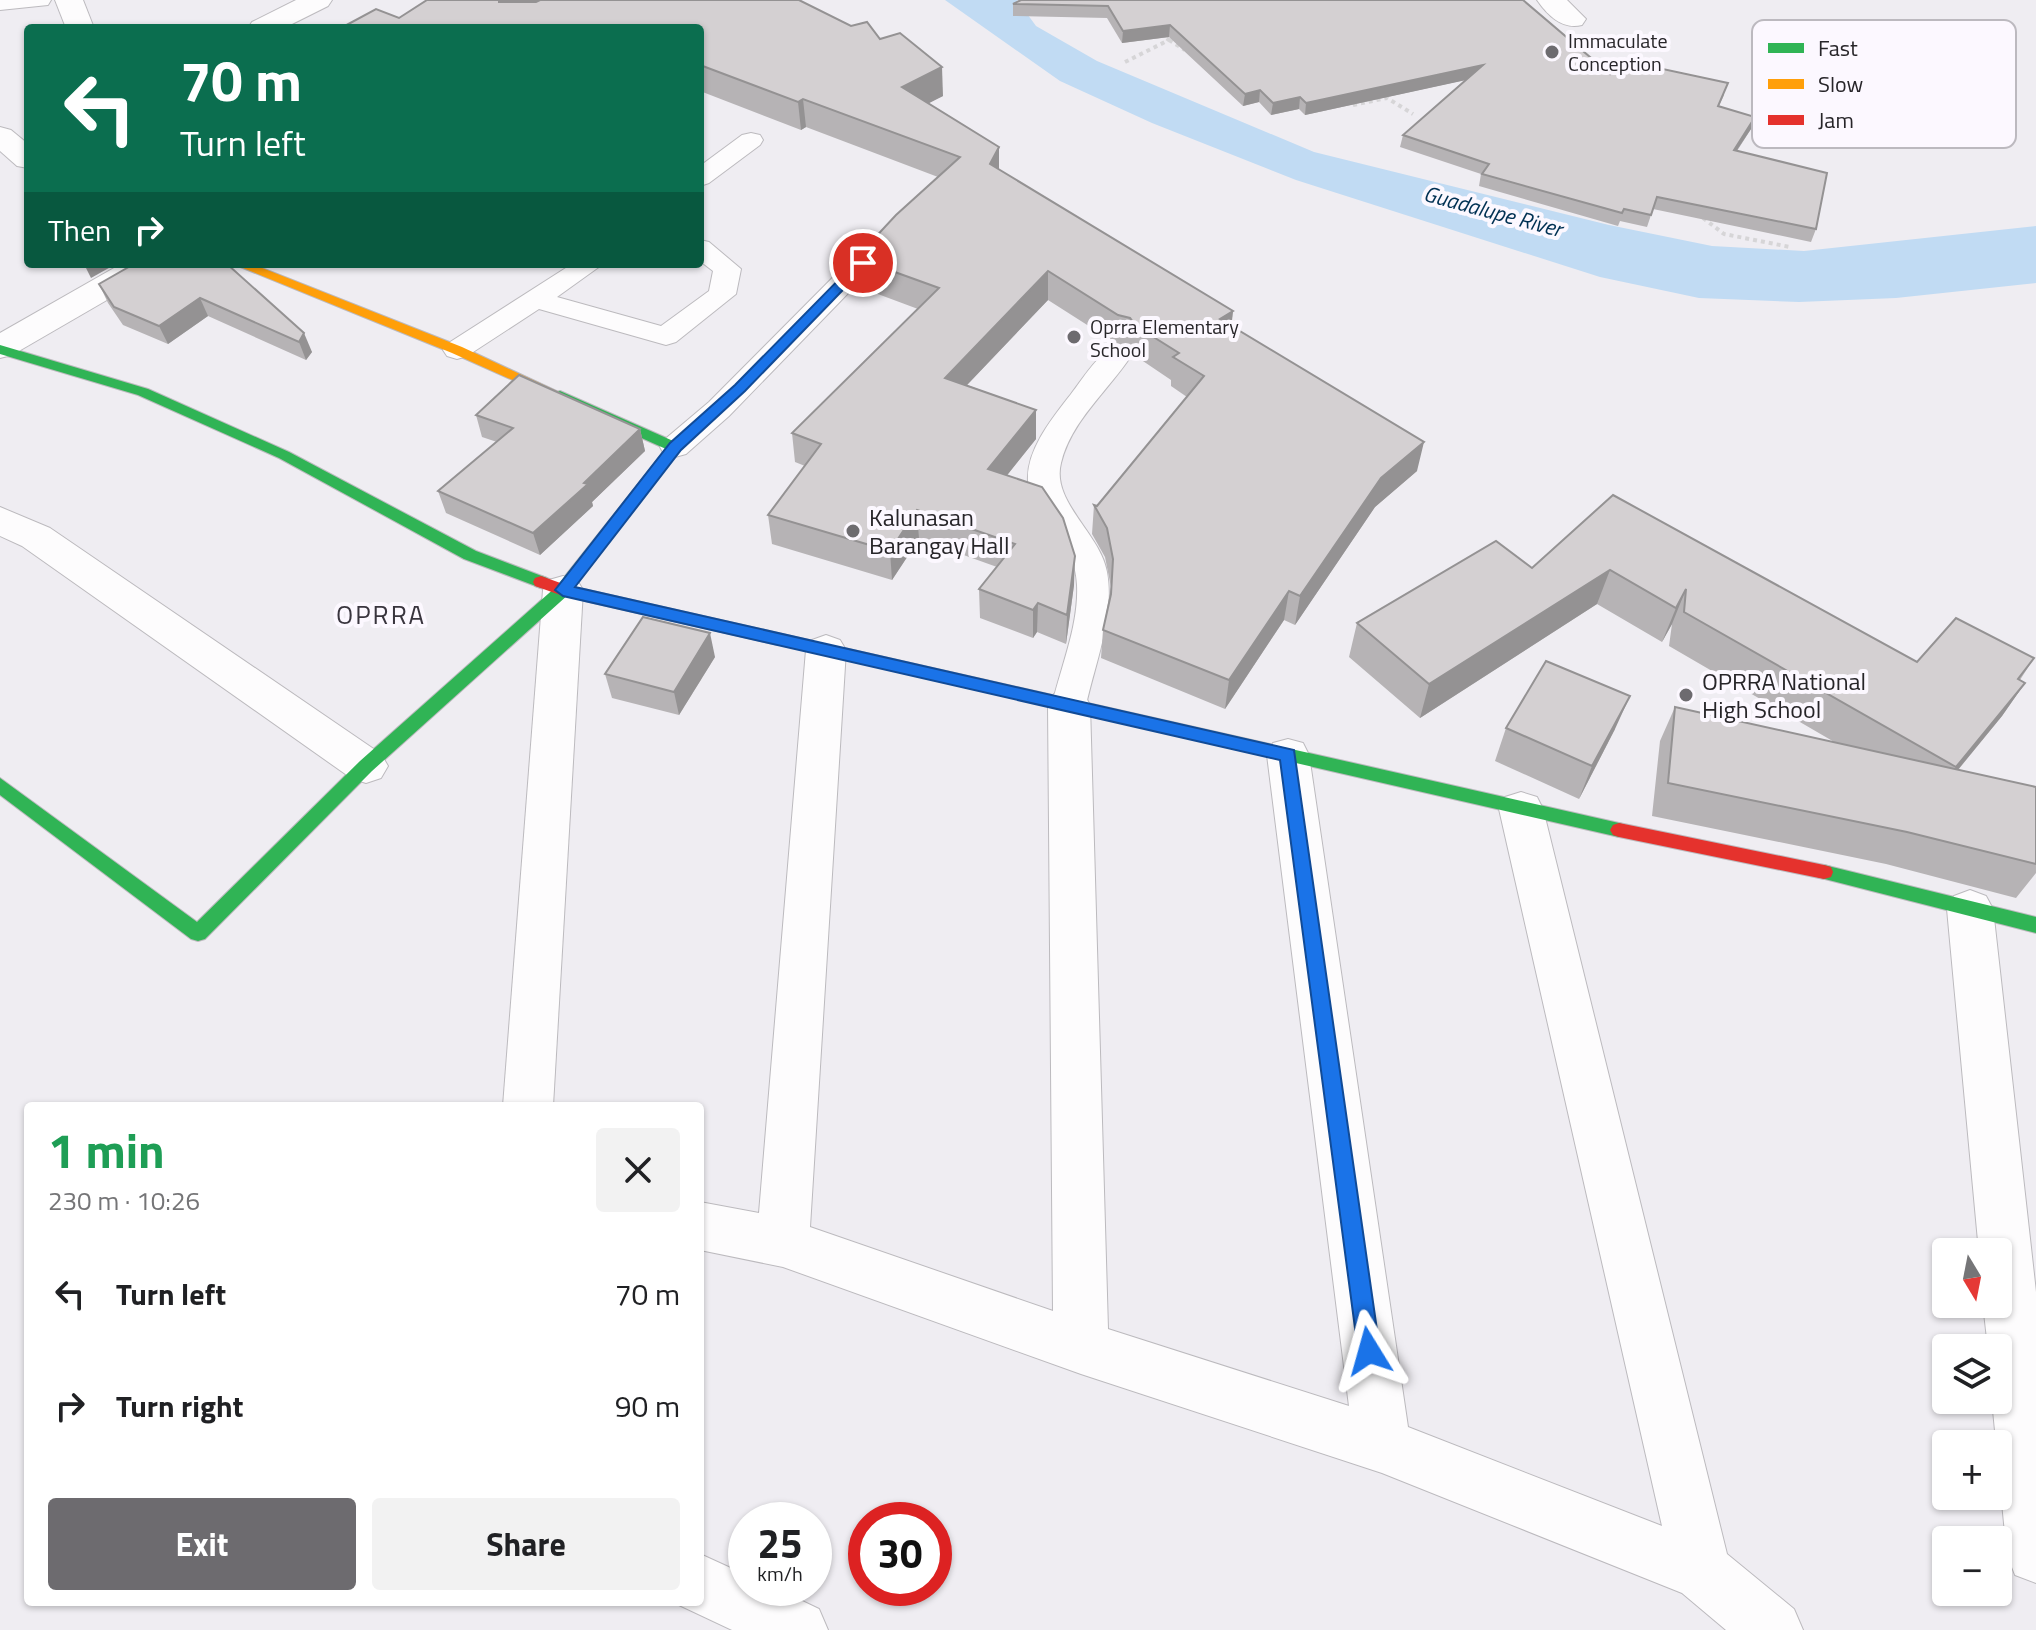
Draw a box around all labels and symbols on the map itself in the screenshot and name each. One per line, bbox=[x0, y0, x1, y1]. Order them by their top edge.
legend bbox=[1752, 20, 2016, 148]
place label: Immaculate Conception bbox=[1568, 25, 1667, 79]
text: Fast bbox=[1818, 31, 1858, 65]
marker: Immaculate Conception bbox=[1543, 43, 1561, 61]
text: Slow bbox=[1818, 67, 1864, 101]
text: Jam bbox=[1818, 103, 1854, 137]
water label: Guadalupe River bbox=[1420, 176, 1569, 247]
pin bbox=[829, 229, 897, 297]
place label: Oprra Elementary School bbox=[1090, 311, 1239, 365]
marker: Oprra Elementary School bbox=[1065, 328, 1083, 346]
place label: Kalunasan Barangay Hall bbox=[869, 499, 1009, 563]
marker: Kalunasan Barangay Hall bbox=[844, 522, 862, 540]
district label: OPRRA bbox=[336, 595, 426, 634]
place label: OPRRA National High School bbox=[1702, 663, 1866, 727]
marker: OPRRA National High School bbox=[1677, 686, 1695, 704]
north arrow bbox=[1932, 1238, 2012, 1318]
position arrow bbox=[1327, 1309, 1411, 1393]
speed limit sign: 30 bbox=[848, 1502, 952, 1606]

